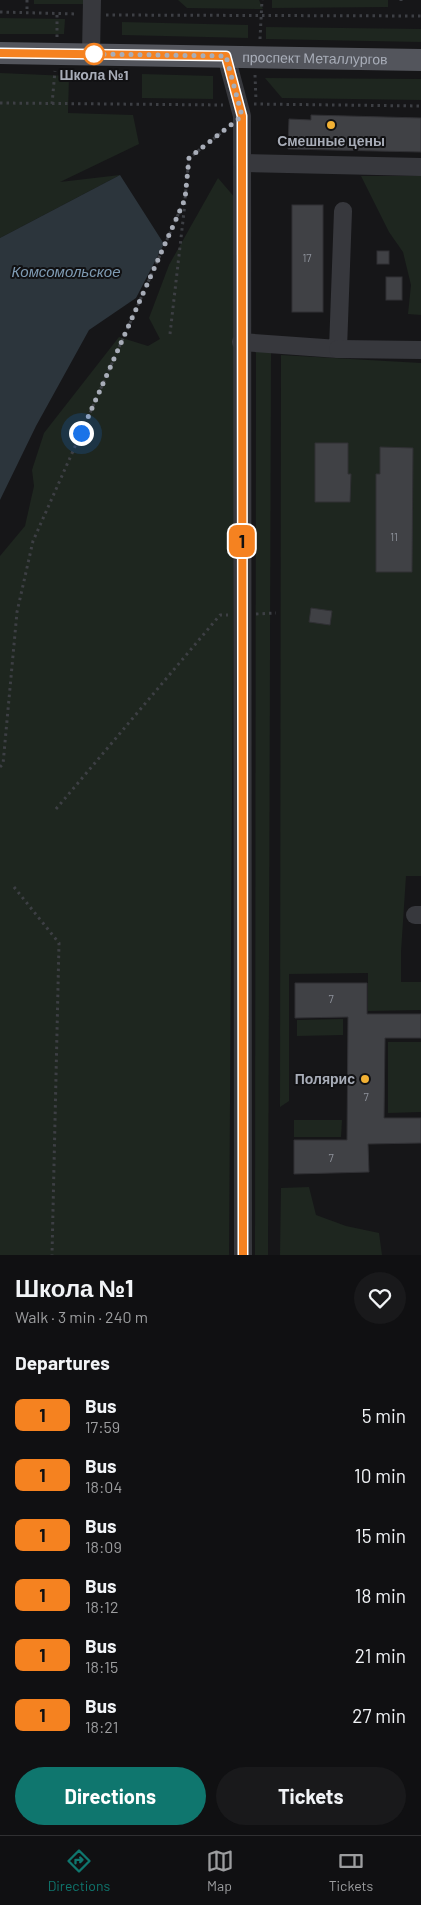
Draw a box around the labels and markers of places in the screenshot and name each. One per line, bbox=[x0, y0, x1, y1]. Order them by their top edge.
marker: Школа №1 bbox=[83, 43, 105, 65]
place label: Школа №1 bbox=[59, 66, 129, 83]
marker: Смешные цены bbox=[325, 119, 337, 131]
place label: Смешные цены bbox=[277, 132, 385, 149]
place label: Полярис bbox=[295, 1070, 355, 1087]
marker: Полярис bbox=[359, 1073, 371, 1085]

